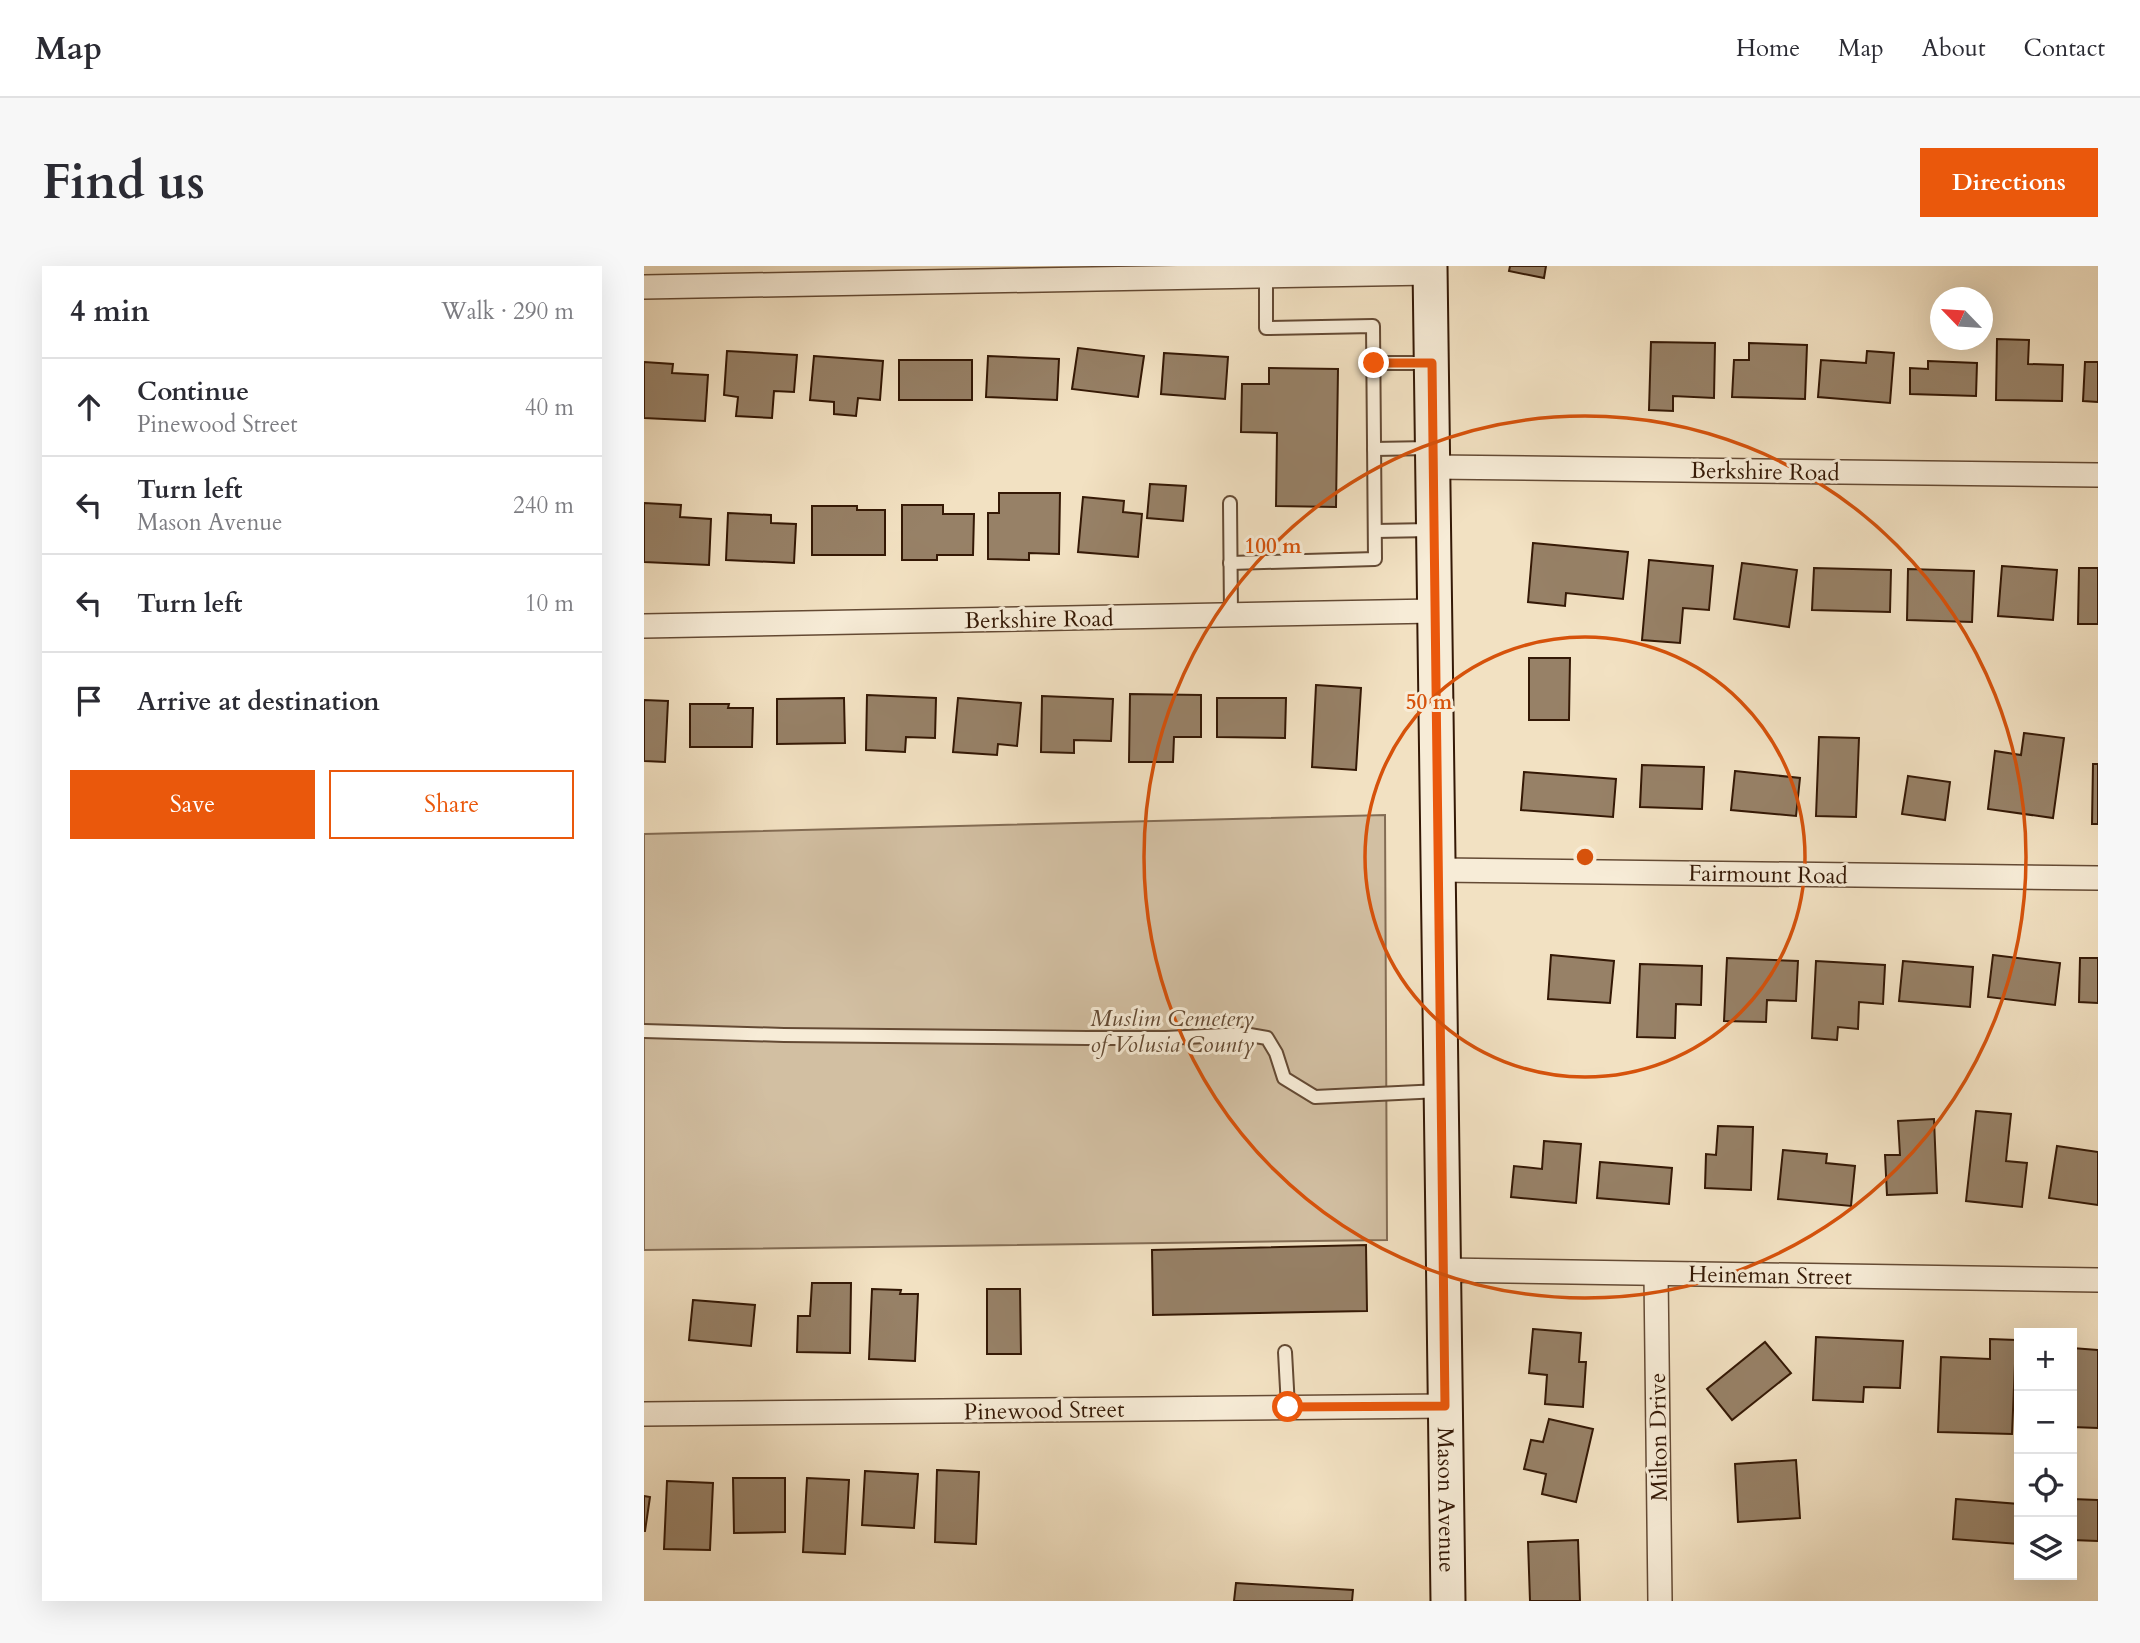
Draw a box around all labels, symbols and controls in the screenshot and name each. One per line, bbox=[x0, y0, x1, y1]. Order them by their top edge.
text: Map bbox=[35, 26, 102, 71]
text: Home bbox=[1736, 32, 1800, 65]
text: Map bbox=[1838, 32, 1884, 65]
text: About bbox=[1922, 32, 1986, 65]
text: Contact bbox=[2024, 32, 2105, 65]
button: Directions bbox=[1920, 148, 2098, 217]
text: Find us bbox=[42, 149, 205, 216]
north arrow bbox=[1930, 287, 1993, 350]
text: 4 min bbox=[70, 291, 150, 332]
text: Walk · 290 m bbox=[441, 296, 574, 327]
route end bbox=[1358, 347, 1389, 378]
text: Continue bbox=[137, 374, 249, 409]
icon: ahead bbox=[70, 388, 108, 426]
text: 40 m bbox=[525, 392, 574, 423]
text: Pinewood Street bbox=[137, 409, 298, 440]
street label: Berkshire Road bbox=[1690, 455, 1841, 488]
text: Turn left bbox=[137, 472, 242, 507]
icon: left bbox=[70, 486, 108, 524]
text: 240 m bbox=[513, 490, 574, 521]
text: Mason Avenue bbox=[137, 507, 283, 538]
text: 100 m bbox=[1244, 532, 1302, 561]
icon: left bbox=[70, 584, 108, 622]
text: Turn left bbox=[137, 586, 242, 621]
text: 10 m bbox=[525, 588, 574, 619]
street label: Berkshire Road bbox=[964, 603, 1115, 636]
icon: arrive bbox=[70, 682, 108, 720]
text: Arrive at destination bbox=[137, 684, 380, 719]
text: 50 m bbox=[1406, 688, 1453, 717]
button: Save bbox=[70, 770, 315, 839]
button: Share bbox=[329, 770, 574, 839]
centre of rings bbox=[1573, 845, 1597, 869]
street label: Fairmount Road bbox=[1688, 858, 1849, 891]
park label: Muslim Cemetery of Volusia County bbox=[1090, 1003, 1254, 1060]
street label: Heineman Street bbox=[1688, 1259, 1852, 1292]
map controls bbox=[2014, 1328, 2077, 1580]
button: + bbox=[2014, 1328, 2077, 1391]
street label: Milton Drive bbox=[1642, 1372, 1675, 1502]
route start bbox=[1272, 1391, 1303, 1422]
button: − bbox=[2014, 1391, 2077, 1454]
street label: Pinewood Street bbox=[963, 1394, 1125, 1427]
street label: Mason Avenue bbox=[1430, 1427, 1463, 1573]
button: locate bbox=[2014, 1454, 2077, 1517]
button: layers bbox=[2014, 1517, 2077, 1580]

